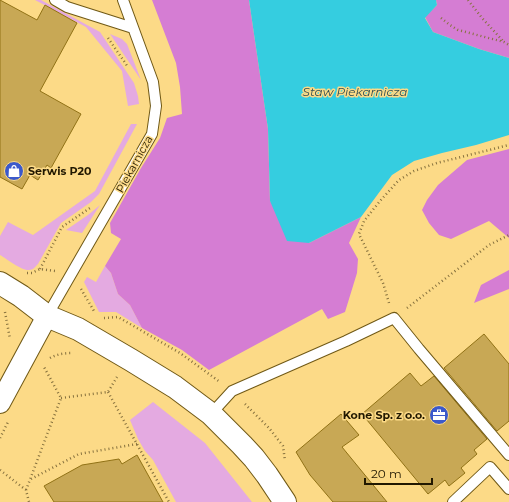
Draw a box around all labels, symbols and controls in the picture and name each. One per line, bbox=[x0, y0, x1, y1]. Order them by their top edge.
water label: Staw Piekarnicza bbox=[303, 84, 407, 99]
street label: Piekarnicza bbox=[113, 133, 155, 195]
shop icon: Serwis P20 bbox=[3, 160, 25, 182]
place label: Serwis P20 bbox=[28, 164, 92, 178]
office icon: Kone Sp. z o.o. bbox=[428, 404, 450, 426]
place label: Kone Sp. z o.o. bbox=[343, 408, 425, 422]
scale bar bbox=[365, 460, 432, 486]
text: 20 m bbox=[371, 466, 402, 481]

